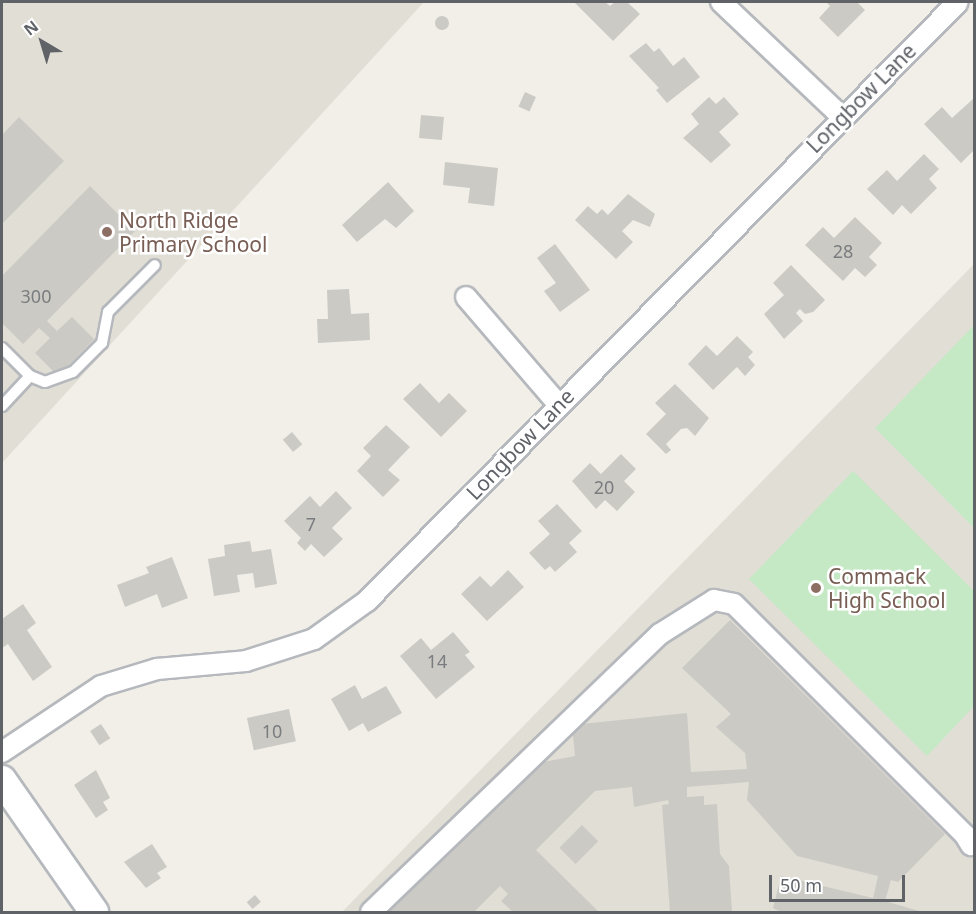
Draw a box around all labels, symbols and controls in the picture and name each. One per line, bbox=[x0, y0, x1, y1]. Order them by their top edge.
north arrow bbox=[12, 12, 72, 72]
text: N bbox=[19, 15, 43, 40]
street label: Longbow Lane bbox=[801, 38, 921, 158]
place label: North Ridge Primary School bbox=[119, 207, 267, 257]
marker: North Ridge Primary School bbox=[100, 225, 114, 239]
house number: 28 bbox=[833, 240, 853, 262]
house number: 300 bbox=[21, 285, 51, 307]
street label: Longbow Lane bbox=[461, 383, 579, 505]
house number: 20 bbox=[594, 476, 614, 498]
house number: 7 bbox=[306, 513, 316, 535]
place label: Commack High School bbox=[828, 563, 946, 613]
marker: Commack High School bbox=[809, 581, 823, 595]
house number: 14 bbox=[427, 650, 447, 672]
house number: 10 bbox=[262, 720, 282, 742]
scale bar bbox=[772, 863, 908, 901]
text: 50 m bbox=[780, 873, 822, 897]

